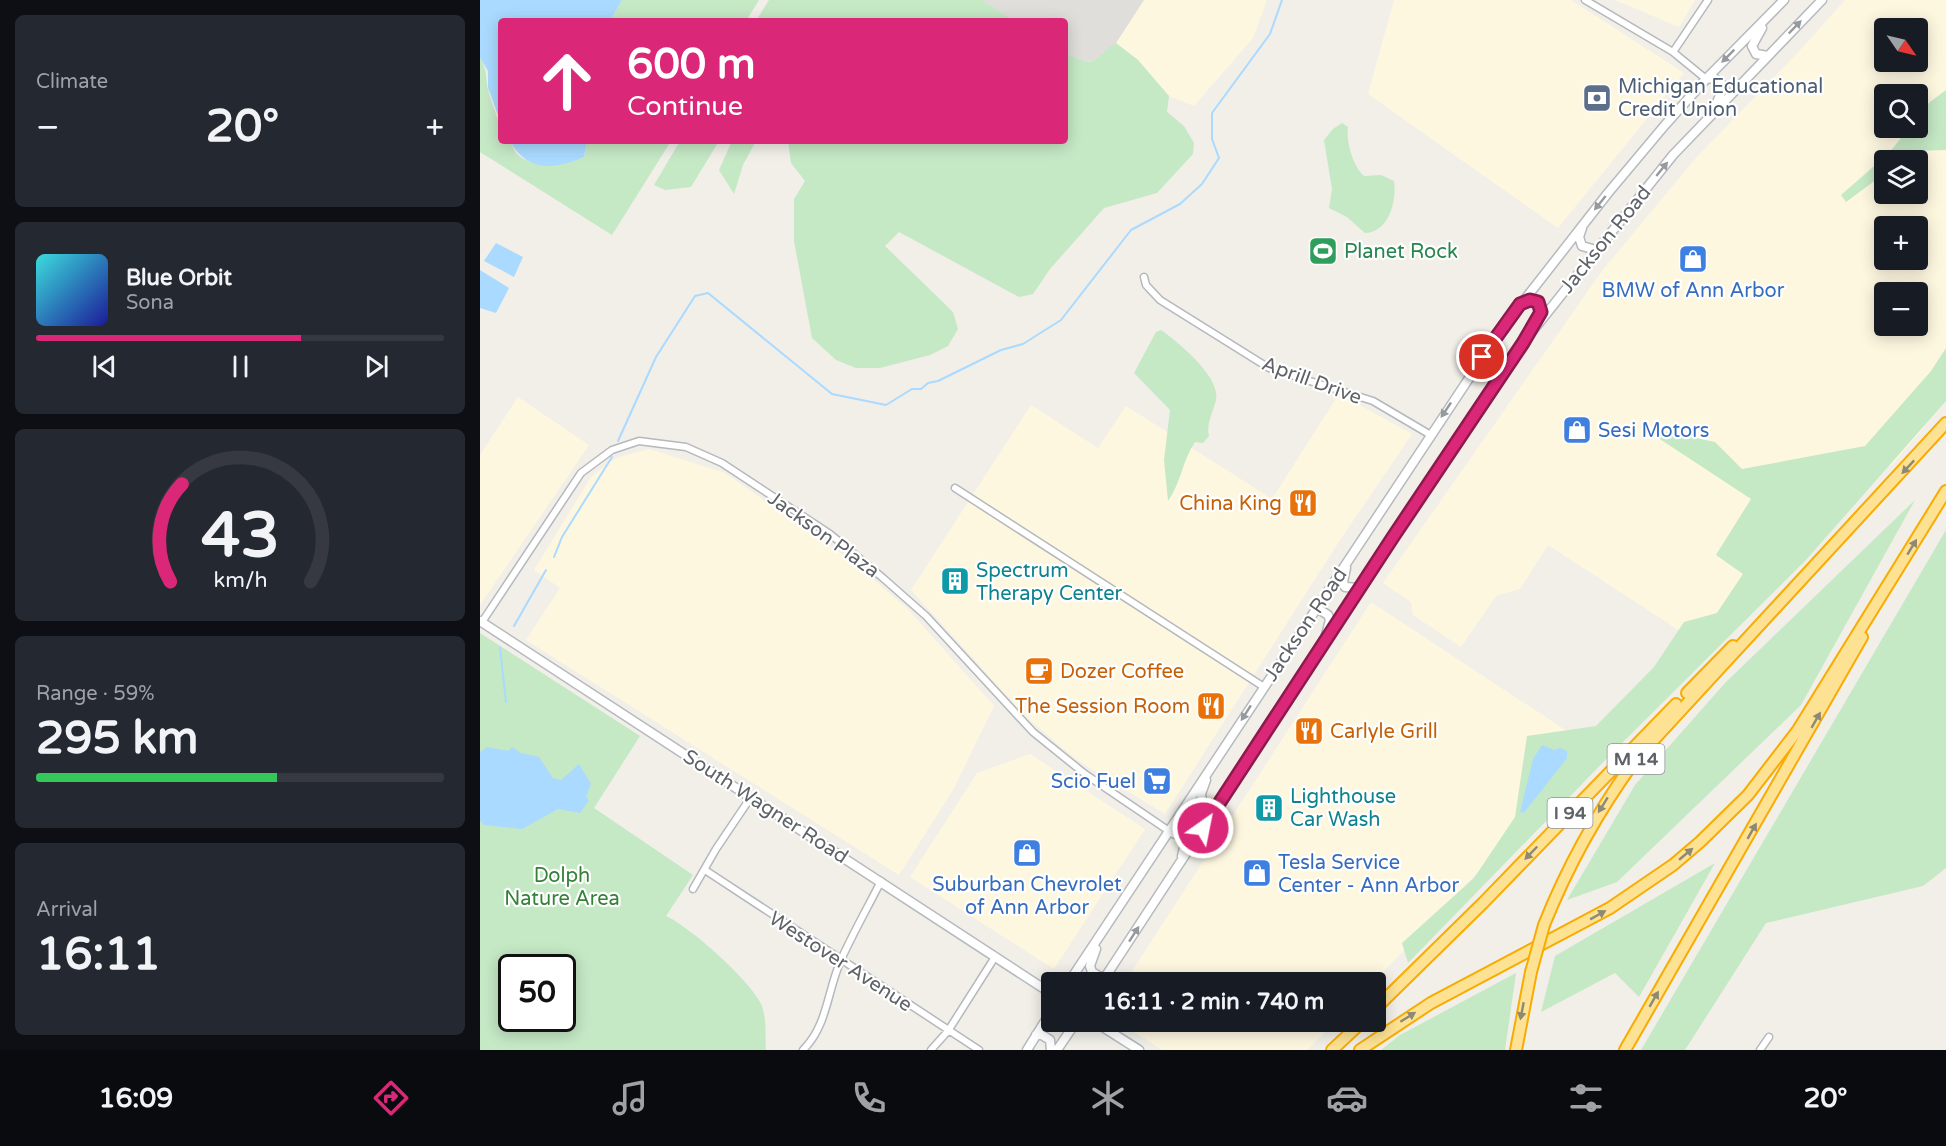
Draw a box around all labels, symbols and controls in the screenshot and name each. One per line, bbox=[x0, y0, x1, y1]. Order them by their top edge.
north arrow bbox=[1874, 18, 1928, 72]
map controls bbox=[1874, 18, 1928, 336]
one-way arrow bbox=[1788, 21, 1802, 35]
text: 600 m bbox=[627, 39, 756, 90]
icon: ahead bbox=[528, 42, 606, 120]
one-way arrow bbox=[1722, 49, 1736, 63]
text: Climate bbox=[36, 70, 108, 94]
place label: Michigan Educational Credit Union bbox=[1618, 75, 1823, 122]
bank icon: Michigan Educational Credit Union bbox=[1581, 82, 1613, 114]
button: search bbox=[1874, 84, 1928, 138]
text: Continue bbox=[627, 90, 743, 123]
text: 20° bbox=[206, 100, 279, 154]
text: − bbox=[36, 108, 60, 147]
text: + bbox=[425, 108, 444, 147]
button: layers bbox=[1874, 150, 1928, 204]
one-way arrow bbox=[1655, 161, 1668, 177]
street label: Jackson Road bbox=[1555, 181, 1656, 298]
one-way arrow bbox=[1594, 195, 1607, 210]
button: + bbox=[1874, 216, 1928, 270]
sports icon: Planet Rock bbox=[1307, 235, 1339, 267]
place label: Planet Rock bbox=[1344, 240, 1458, 264]
shop icon: BMW of Ann Arbor bbox=[1677, 243, 1709, 275]
text: Blue Orbit bbox=[126, 265, 232, 291]
place label: BMW of Ann Arbor bbox=[1602, 279, 1785, 303]
button: − bbox=[1874, 282, 1928, 336]
text: Sona bbox=[126, 291, 174, 315]
pin bbox=[1456, 331, 1507, 382]
icon: arrive bbox=[1465, 340, 1498, 373]
icon: previous bbox=[88, 350, 121, 383]
icon: pause bbox=[224, 350, 257, 383]
icon: next bbox=[360, 350, 393, 383]
street label: Aprill Drive bbox=[1258, 352, 1365, 410]
one-way arrow bbox=[1441, 402, 1452, 418]
shop icon: Sesi Motors bbox=[1561, 414, 1593, 446]
place label: Sesi Motors bbox=[1598, 419, 1709, 443]
one-way arrow bbox=[1901, 460, 1915, 474]
street label: Jackson Plaza bbox=[763, 486, 884, 583]
restaurant icon: China King bbox=[1287, 487, 1319, 519]
place label: China King bbox=[1179, 492, 1282, 516]
text: 43 bbox=[201, 499, 279, 574]
one-way arrow bbox=[1906, 539, 1917, 555]
place label: Spectrum Therapy Center bbox=[976, 559, 1123, 606]
street label: Jackson Road bbox=[1259, 563, 1353, 686]
building icon: Spectrum Therapy Center bbox=[939, 565, 971, 597]
text: km/h bbox=[213, 567, 267, 593]
cafe icon: Dozer Coffee bbox=[1023, 655, 1055, 687]
place label: Dozer Coffee bbox=[1060, 660, 1184, 684]
text: Range · 59% bbox=[36, 682, 155, 706]
restaurant icon: The Session Room bbox=[1195, 690, 1227, 722]
place label: The Session Room bbox=[1015, 695, 1190, 719]
one-way arrow bbox=[1241, 705, 1252, 721]
one-way arrow bbox=[1811, 711, 1821, 728]
text: 295 km bbox=[36, 712, 198, 766]
restaurant icon: Carlyle Grill bbox=[1293, 715, 1325, 747]
place label: Carlyle Grill bbox=[1330, 720, 1438, 744]
road number: M 14 bbox=[1608, 744, 1664, 774]
street label: South Wagner Road bbox=[679, 745, 852, 869]
supermarket icon: Scio Fuel bbox=[1141, 765, 1173, 797]
place label: Scio Fuel bbox=[1051, 770, 1136, 794]
place label: Lighthouse Car Wash bbox=[1290, 785, 1396, 832]
building icon: Lighthouse Car Wash bbox=[1253, 792, 1285, 824]
position arrow bbox=[1171, 796, 1235, 860]
one-way arrow bbox=[1598, 797, 1609, 814]
road number: I 94 bbox=[1548, 798, 1592, 828]
one-way arrow bbox=[1747, 822, 1757, 839]
shop icon: Suburban Chevrolet of Ann Arbor bbox=[1011, 837, 1043, 869]
one-way arrow bbox=[1524, 846, 1538, 861]
one-way arrow bbox=[1678, 847, 1694, 860]
place label: Tesla Service Center - Ann Arbor bbox=[1278, 851, 1459, 898]
shop icon: Tesla Service Center - Ann Arbor bbox=[1241, 857, 1273, 889]
park label: Dolph Nature Area bbox=[504, 864, 620, 911]
place label: Suburban Chevrolet of Ann Arbor bbox=[932, 873, 1122, 920]
text: Arrival bbox=[36, 898, 98, 922]
street label: Westover Avenue bbox=[764, 907, 917, 1017]
one-way arrow bbox=[1590, 910, 1607, 920]
one-way arrow bbox=[1128, 926, 1140, 942]
text: 16:11 bbox=[36, 928, 161, 982]
speed limit sign: 50 bbox=[498, 954, 576, 1032]
text: 16:11 · 2 min · 740 m bbox=[1103, 989, 1324, 1015]
one-way arrow bbox=[1649, 990, 1659, 1007]
one-way arrow bbox=[1517, 1001, 1526, 1020]
one-way arrow bbox=[1400, 1012, 1416, 1023]
icon: directions bbox=[370, 1077, 412, 1119]
icon: music bbox=[609, 1077, 651, 1119]
icon: phone bbox=[848, 1077, 890, 1119]
icon: climate bbox=[1087, 1077, 1129, 1119]
icon: car bbox=[1326, 1077, 1368, 1119]
icon: filters bbox=[1565, 1077, 1607, 1119]
text: 16:09 bbox=[98, 1082, 173, 1115]
text: 20° bbox=[1803, 1082, 1848, 1115]

